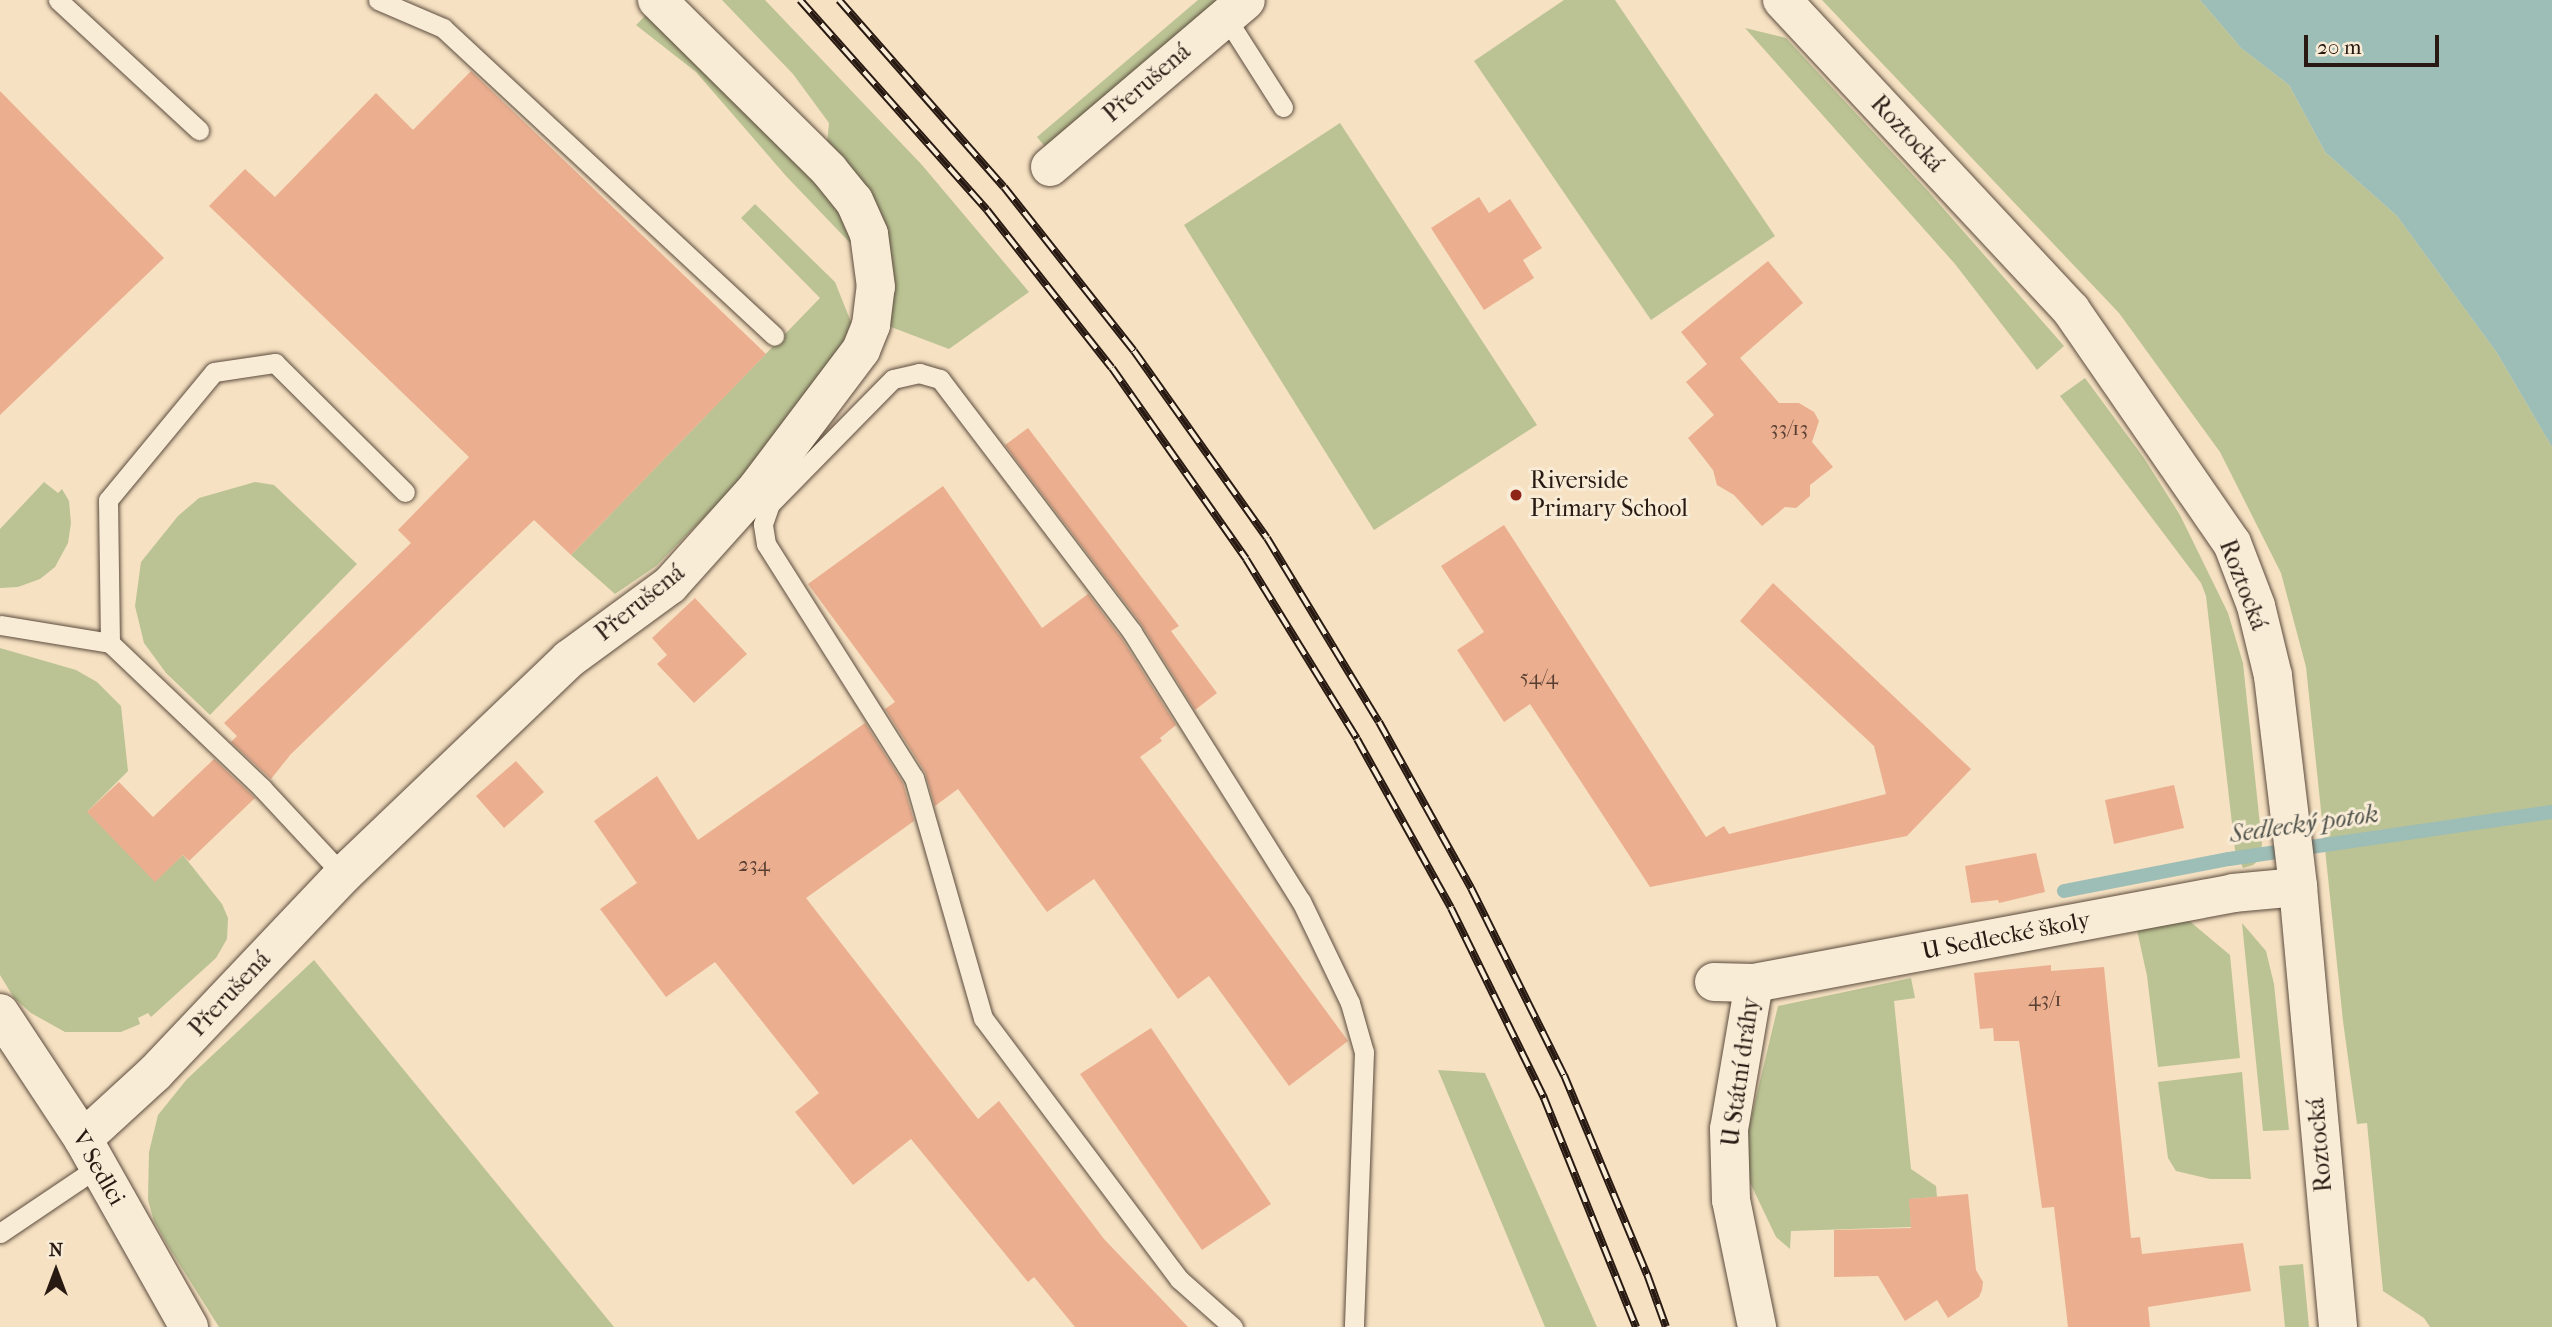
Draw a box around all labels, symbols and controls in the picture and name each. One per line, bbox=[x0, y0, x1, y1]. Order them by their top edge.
scale bar bbox=[2307, 21, 2442, 65]
text: 20 m bbox=[2317, 35, 2361, 59]
street label: Přerušená bbox=[1098, 37, 1196, 129]
street label: Roztocká bbox=[1864, 90, 1950, 178]
house number: 33/13 bbox=[1770, 415, 1808, 441]
place label: Riverside Primary School bbox=[1530, 467, 1688, 523]
marker: Riverside Primary School bbox=[1508, 487, 1524, 503]
street label: Roztocká bbox=[2213, 536, 2273, 634]
street label: Přerušená bbox=[590, 558, 690, 648]
house number: 54/4 bbox=[1520, 664, 1558, 690]
water label: Sedlecký potok bbox=[2227, 798, 2381, 850]
house number: 234 bbox=[738, 851, 770, 877]
street label: U Sedlecké školy bbox=[1919, 906, 2093, 966]
street label: Přerušená bbox=[183, 945, 277, 1043]
house number: 43/1 bbox=[2028, 986, 2062, 1012]
street label: U Státní dráhy bbox=[1716, 996, 1766, 1148]
street label: Roztocká bbox=[2302, 1097, 2338, 1193]
street label: V Sedlci bbox=[65, 1125, 131, 1211]
north arrow bbox=[21, 1236, 91, 1306]
text: N bbox=[49, 1239, 63, 1261]

